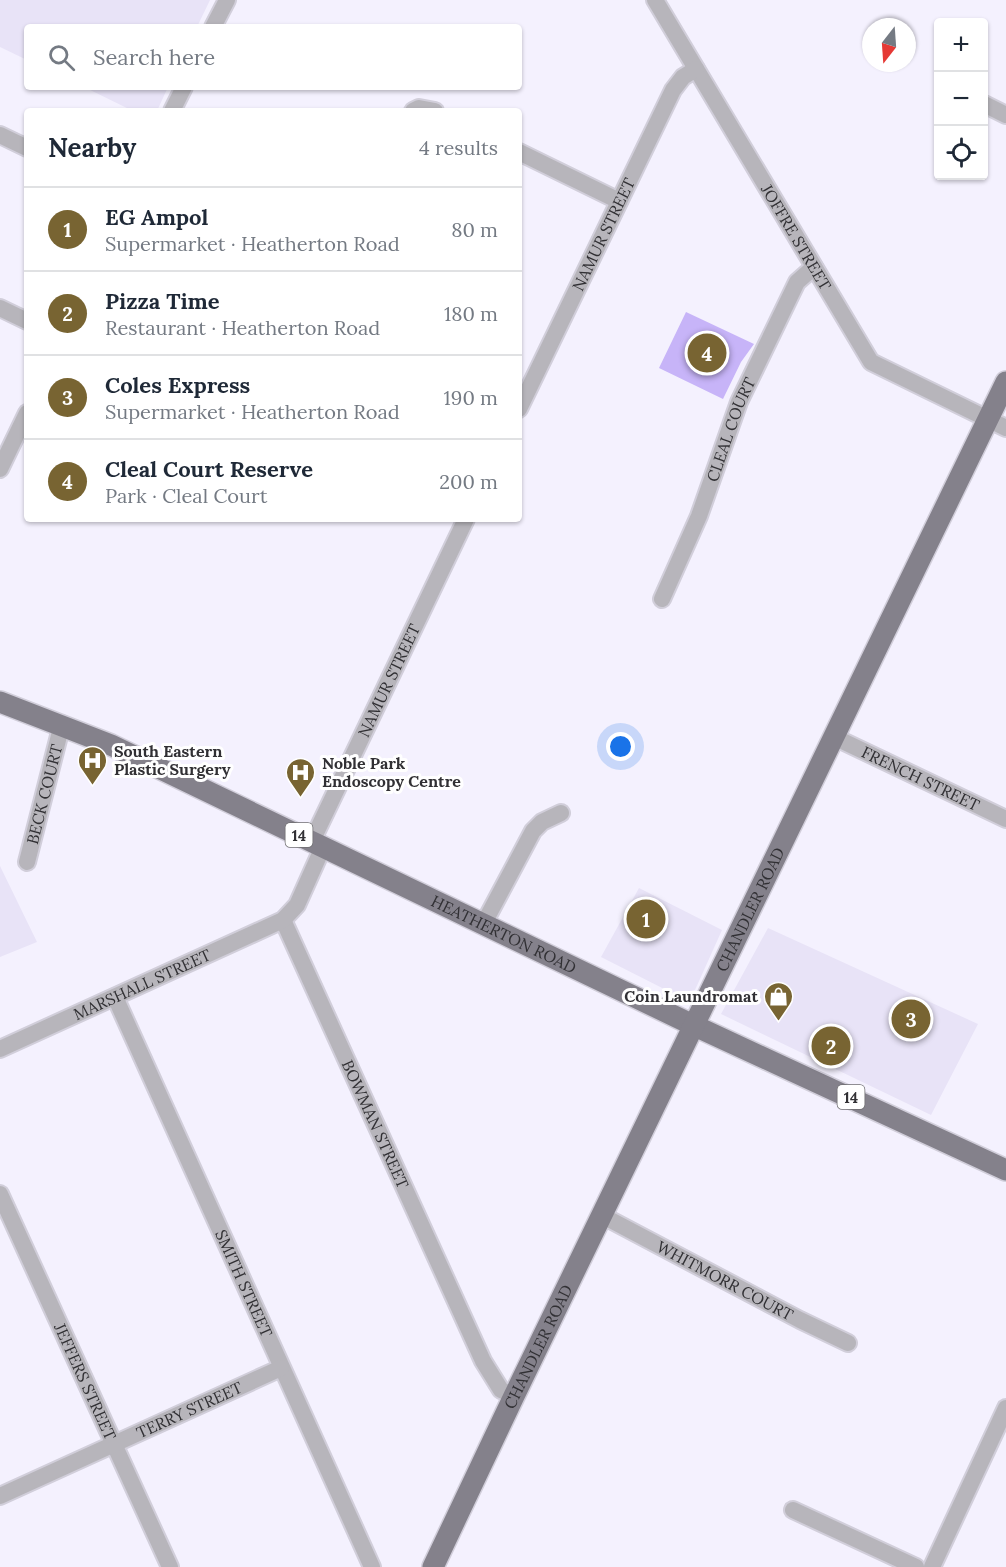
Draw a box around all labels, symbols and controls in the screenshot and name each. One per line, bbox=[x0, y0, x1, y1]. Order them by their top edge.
north arrow bbox=[862, 18, 916, 72]
map controls bbox=[934, 18, 988, 180]
button: + bbox=[934, 18, 988, 72]
search box bbox=[24, 24, 522, 90]
icon: search bbox=[45, 41, 78, 74]
text: Search here bbox=[93, 43, 215, 71]
button: − bbox=[934, 72, 988, 126]
button: locate bbox=[934, 126, 988, 180]
text: Nearby bbox=[48, 131, 136, 164]
text: 4 results bbox=[419, 135, 498, 160]
street label: NAMUR STREET bbox=[568, 175, 639, 294]
street label: JOFFRE STREET bbox=[757, 180, 836, 294]
text: EG Ampol bbox=[105, 203, 208, 231]
text: 1 bbox=[63, 217, 72, 242]
text: 80 m bbox=[451, 217, 498, 242]
text: Supermarket · Heatherton Road bbox=[105, 231, 400, 256]
text: Pizza Time bbox=[105, 287, 220, 315]
text: 2 bbox=[62, 301, 73, 326]
text: 180 m bbox=[444, 301, 498, 326]
text: Restaurant · Heatherton Road bbox=[105, 315, 380, 340]
pin: 4 bbox=[688, 330, 726, 376]
text: Coles Express bbox=[105, 371, 250, 399]
street label: CLEAL COURT bbox=[702, 374, 759, 484]
text: 3 bbox=[62, 385, 73, 410]
text: 190 m bbox=[444, 385, 498, 410]
text: Supermarket · Heatherton Road bbox=[105, 399, 400, 424]
text: Cleal Court Reserve bbox=[105, 455, 313, 483]
text: 4 bbox=[62, 469, 73, 494]
text: 200 m bbox=[439, 469, 498, 494]
text: Park · Cleal Court bbox=[105, 483, 268, 508]
street label: NAMUR STREET bbox=[353, 621, 424, 740]
your location bbox=[606, 732, 635, 761]
place label: South Eastern Plastic Surgery bbox=[114, 741, 231, 779]
street label: BECK COURT bbox=[22, 742, 66, 846]
street label: FRENCH STREET bbox=[858, 742, 983, 815]
hospital icon: South Eastern Plastic Surgery bbox=[77, 744, 109, 786]
place label: Noble Park Endoscopy Centre bbox=[322, 753, 461, 791]
hospital icon: Noble Park Endoscopy Centre bbox=[285, 756, 317, 798]
road number: 14 bbox=[286, 823, 312, 847]
street label: CHANDLER ROAD bbox=[711, 844, 789, 975]
street label: HEATHERTON ROAD bbox=[428, 891, 580, 977]
pin: 1 bbox=[626, 896, 666, 942]
street label: MARSHALL STREET bbox=[70, 944, 214, 1024]
shop icon: Coin Laundromat bbox=[763, 980, 795, 1022]
place label: Coin Laundromat bbox=[624, 986, 758, 1006]
pin: 3 bbox=[892, 996, 930, 1042]
pin: 2 bbox=[812, 1024, 850, 1068]
street label: BOWMAN STREET bbox=[338, 1057, 413, 1191]
road number: 14 bbox=[838, 1085, 864, 1109]
street label: SMITH STREET bbox=[211, 1226, 277, 1340]
street label: WHITMORR COURT bbox=[653, 1236, 797, 1325]
street label: CHANDLER ROAD bbox=[499, 1281, 577, 1412]
street label: JEFFERS STREET bbox=[50, 1319, 121, 1443]
street label: TERRY STREET bbox=[133, 1377, 245, 1443]

